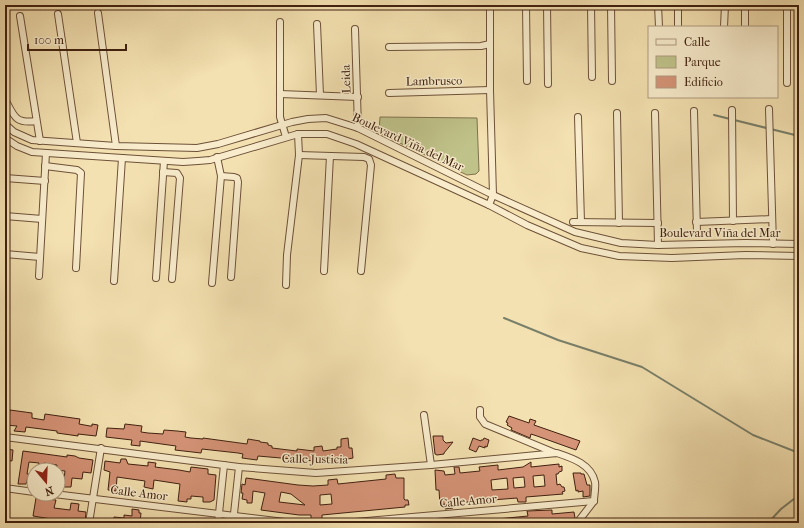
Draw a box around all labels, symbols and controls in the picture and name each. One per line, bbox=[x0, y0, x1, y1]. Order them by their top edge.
scale bar bbox=[28, 26, 126, 52]
legend bbox=[648, 26, 778, 98]
text: 100 m bbox=[34, 33, 64, 47]
text: Calle bbox=[684, 35, 710, 49]
text: Parque bbox=[684, 55, 721, 69]
street label: Leida bbox=[338, 64, 353, 94]
street label: Lambrusco bbox=[406, 74, 462, 88]
text: Edificio bbox=[684, 75, 723, 89]
street label: Boulevard Viña del Mar bbox=[350, 110, 467, 174]
street label: Boulevard Viña del Mar bbox=[659, 226, 782, 240]
street label: Calle Justicia bbox=[282, 451, 349, 467]
north arrow bbox=[26, 462, 66, 502]
text: N bbox=[42, 483, 55, 499]
street label: Calle Amor bbox=[110, 483, 169, 504]
street label: Calle Amor bbox=[439, 491, 498, 510]

